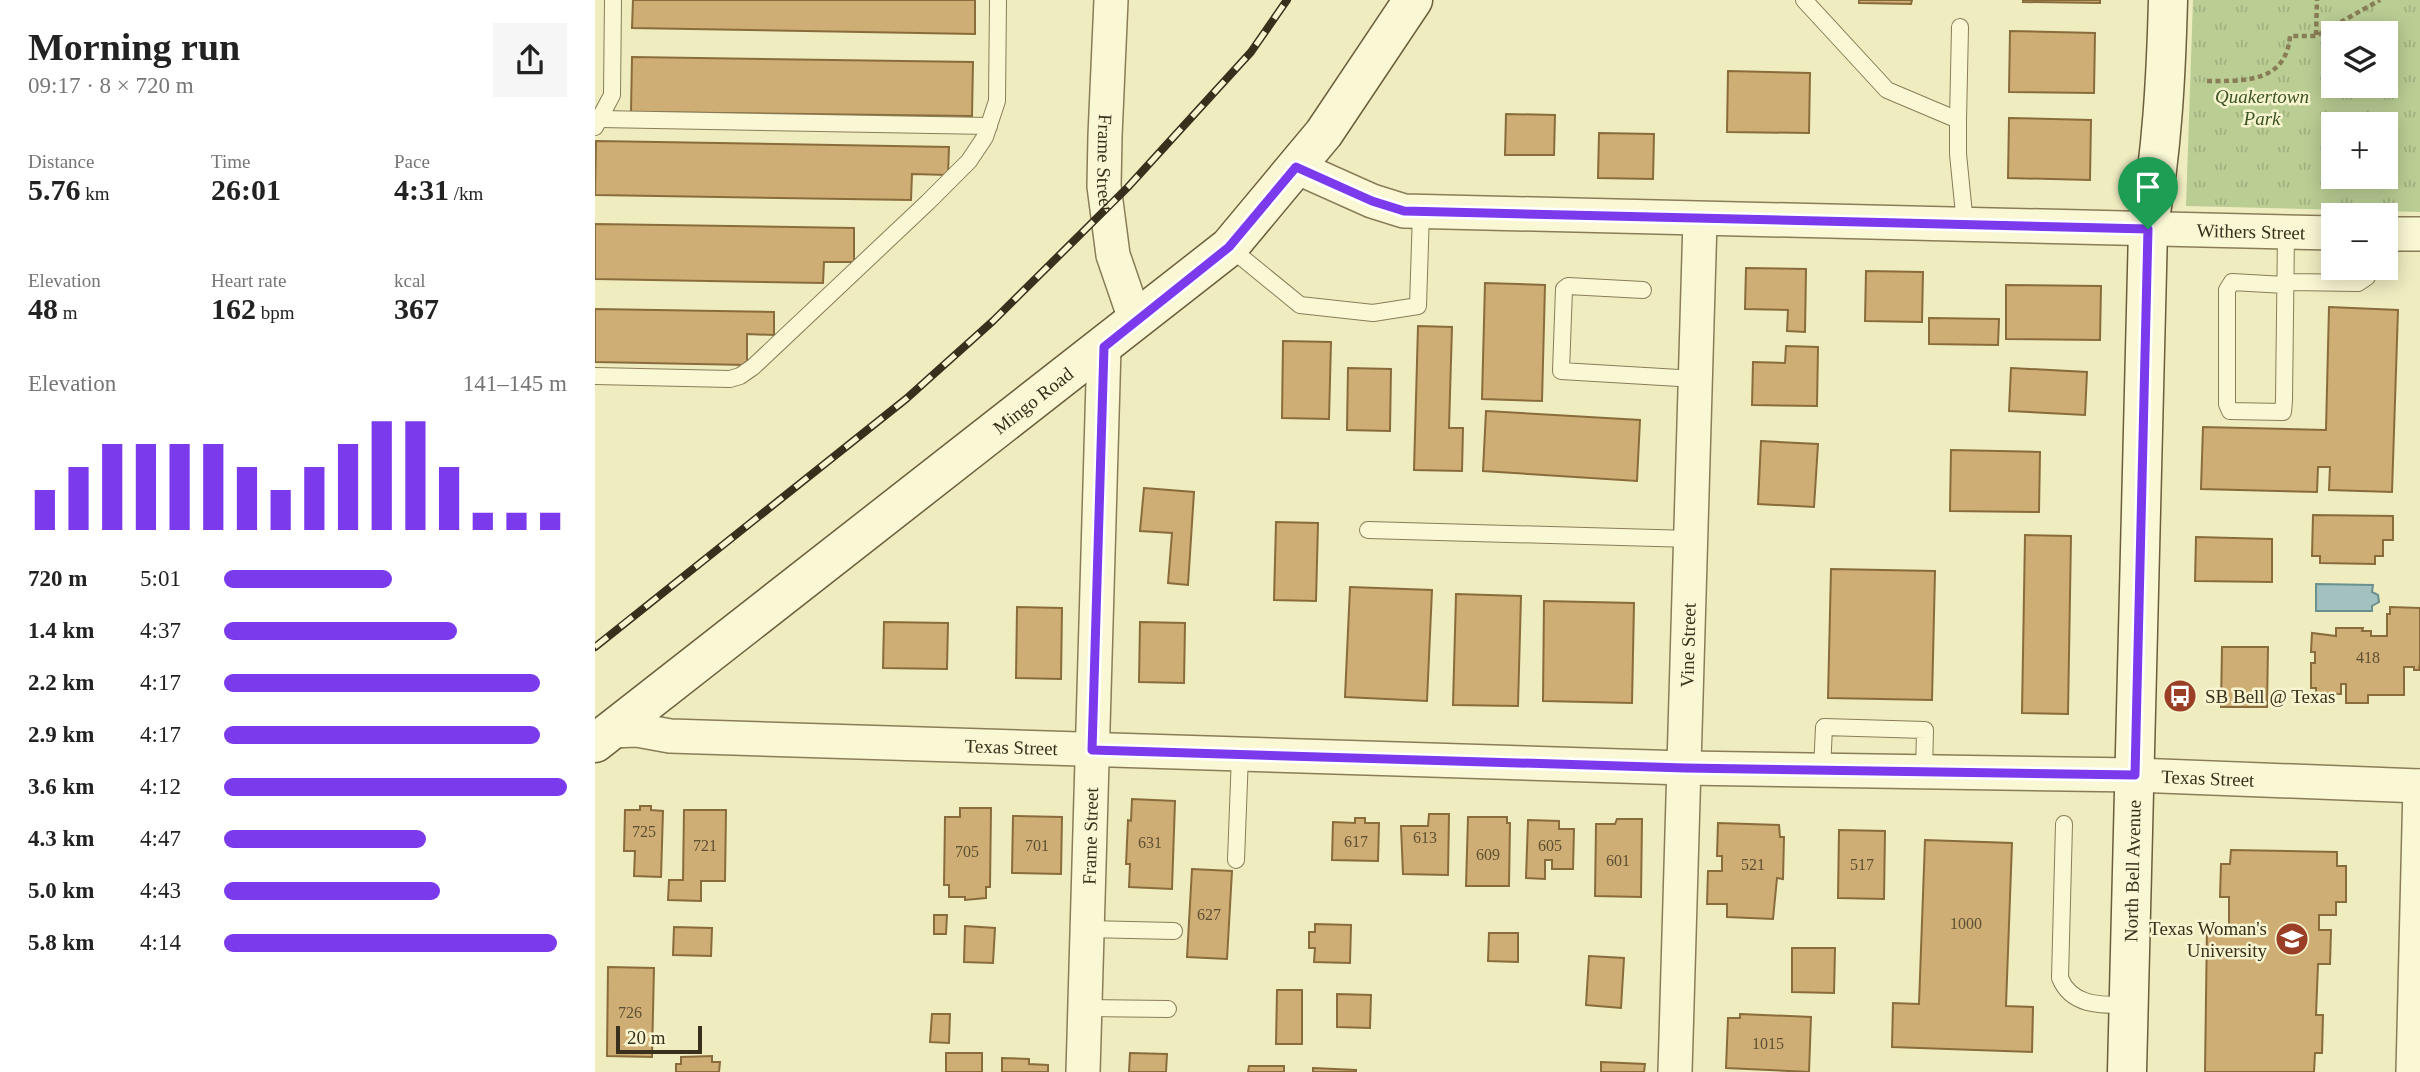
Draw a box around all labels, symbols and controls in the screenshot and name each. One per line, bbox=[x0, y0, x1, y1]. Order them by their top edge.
map controls bbox=[2321, 21, 2398, 280]
button: layers bbox=[2321, 21, 2398, 98]
button: share bbox=[493, 23, 567, 97]
text: Morning run bbox=[28, 26, 240, 68]
text: 09:17 · 8 × 720 m bbox=[28, 73, 194, 98]
park label: Quakertown Park bbox=[2215, 86, 2309, 129]
button: + bbox=[2321, 112, 2398, 189]
street label: Frame Street bbox=[1093, 114, 1117, 214]
text: Distance bbox=[28, 151, 94, 172]
text: Time bbox=[211, 151, 250, 172]
text: Pace bbox=[394, 151, 430, 172]
pin bbox=[2118, 157, 2178, 229]
icon: arrive bbox=[2129, 168, 2167, 206]
text: 5.76 bbox=[28, 173, 81, 206]
text: 26:01 bbox=[211, 173, 281, 206]
text: 4:31 bbox=[394, 173, 449, 206]
text: km bbox=[81, 183, 110, 204]
text: /km bbox=[449, 183, 483, 204]
button: − bbox=[2321, 203, 2398, 280]
street label: Withers Street bbox=[2196, 220, 2306, 243]
text: Elevation bbox=[28, 270, 101, 291]
text: Heart rate bbox=[211, 270, 286, 291]
text: kcal bbox=[394, 270, 426, 291]
text: 48 bbox=[28, 292, 58, 325]
text: 162 bbox=[211, 292, 256, 325]
text: 367 bbox=[394, 292, 439, 325]
text: m bbox=[58, 302, 78, 323]
text: bpm bbox=[256, 302, 295, 323]
street label: Mingo Road bbox=[989, 363, 1078, 439]
text: Elevation bbox=[28, 371, 116, 396]
text: 141–145 m bbox=[463, 371, 567, 396]
text: 720 m bbox=[28, 566, 87, 591]
text: 5:01 bbox=[140, 566, 181, 591]
street label: Vine Street bbox=[1676, 602, 1700, 688]
text: 1.4 km bbox=[28, 618, 94, 643]
text: 4:37 bbox=[140, 618, 181, 643]
house number: 418 bbox=[2356, 649, 2380, 666]
text: 2.2 km bbox=[28, 670, 94, 695]
text: 4:17 bbox=[140, 670, 181, 695]
bus stop icon: SB Bell @ Texas bbox=[2161, 677, 2199, 715]
place label: SB Bell @ Texas bbox=[2205, 686, 2335, 707]
text: 2.9 km bbox=[28, 722, 94, 747]
text: 4:17 bbox=[140, 722, 181, 747]
street label: Texas Street bbox=[964, 735, 1059, 759]
street label: Texas Street bbox=[2161, 766, 2255, 791]
text: 3.6 km bbox=[28, 774, 94, 799]
text: 4:12 bbox=[140, 774, 181, 799]
street label: Frame Street bbox=[1078, 786, 1102, 885]
street label: North Bell Avenue bbox=[2120, 800, 2145, 942]
house number: 725 bbox=[632, 823, 656, 840]
text: 4.3 km bbox=[28, 826, 94, 851]
text: 4:47 bbox=[140, 826, 181, 851]
house number: 613 bbox=[1413, 829, 1437, 846]
house number: 617 bbox=[1344, 833, 1368, 850]
house number: 631 bbox=[1138, 834, 1162, 851]
house number: 721 bbox=[693, 837, 717, 854]
house number: 701 bbox=[1025, 837, 1049, 854]
house number: 605 bbox=[1538, 837, 1562, 854]
house number: 705 bbox=[955, 843, 979, 860]
house number: 609 bbox=[1476, 846, 1500, 863]
house number: 601 bbox=[1606, 852, 1630, 869]
house number: 521 bbox=[1741, 856, 1765, 873]
house number: 517 bbox=[1850, 856, 1874, 873]
text: 5.0 km bbox=[28, 878, 94, 903]
text: 4:43 bbox=[140, 878, 181, 903]
house number: 627 bbox=[1197, 906, 1221, 923]
house number: 1000 bbox=[1950, 915, 1982, 932]
place label: Texas Woman's University bbox=[2149, 918, 2267, 961]
school or university icon: Texas Woman's University bbox=[2273, 920, 2311, 958]
text: 5.8 km bbox=[28, 930, 94, 955]
text: 4:14 bbox=[140, 930, 181, 955]
house number: 726 bbox=[618, 1004, 642, 1021]
scale bar bbox=[616, 1023, 702, 1055]
text: 20 m bbox=[627, 1027, 666, 1048]
house number: 1015 bbox=[1752, 1035, 1784, 1052]

